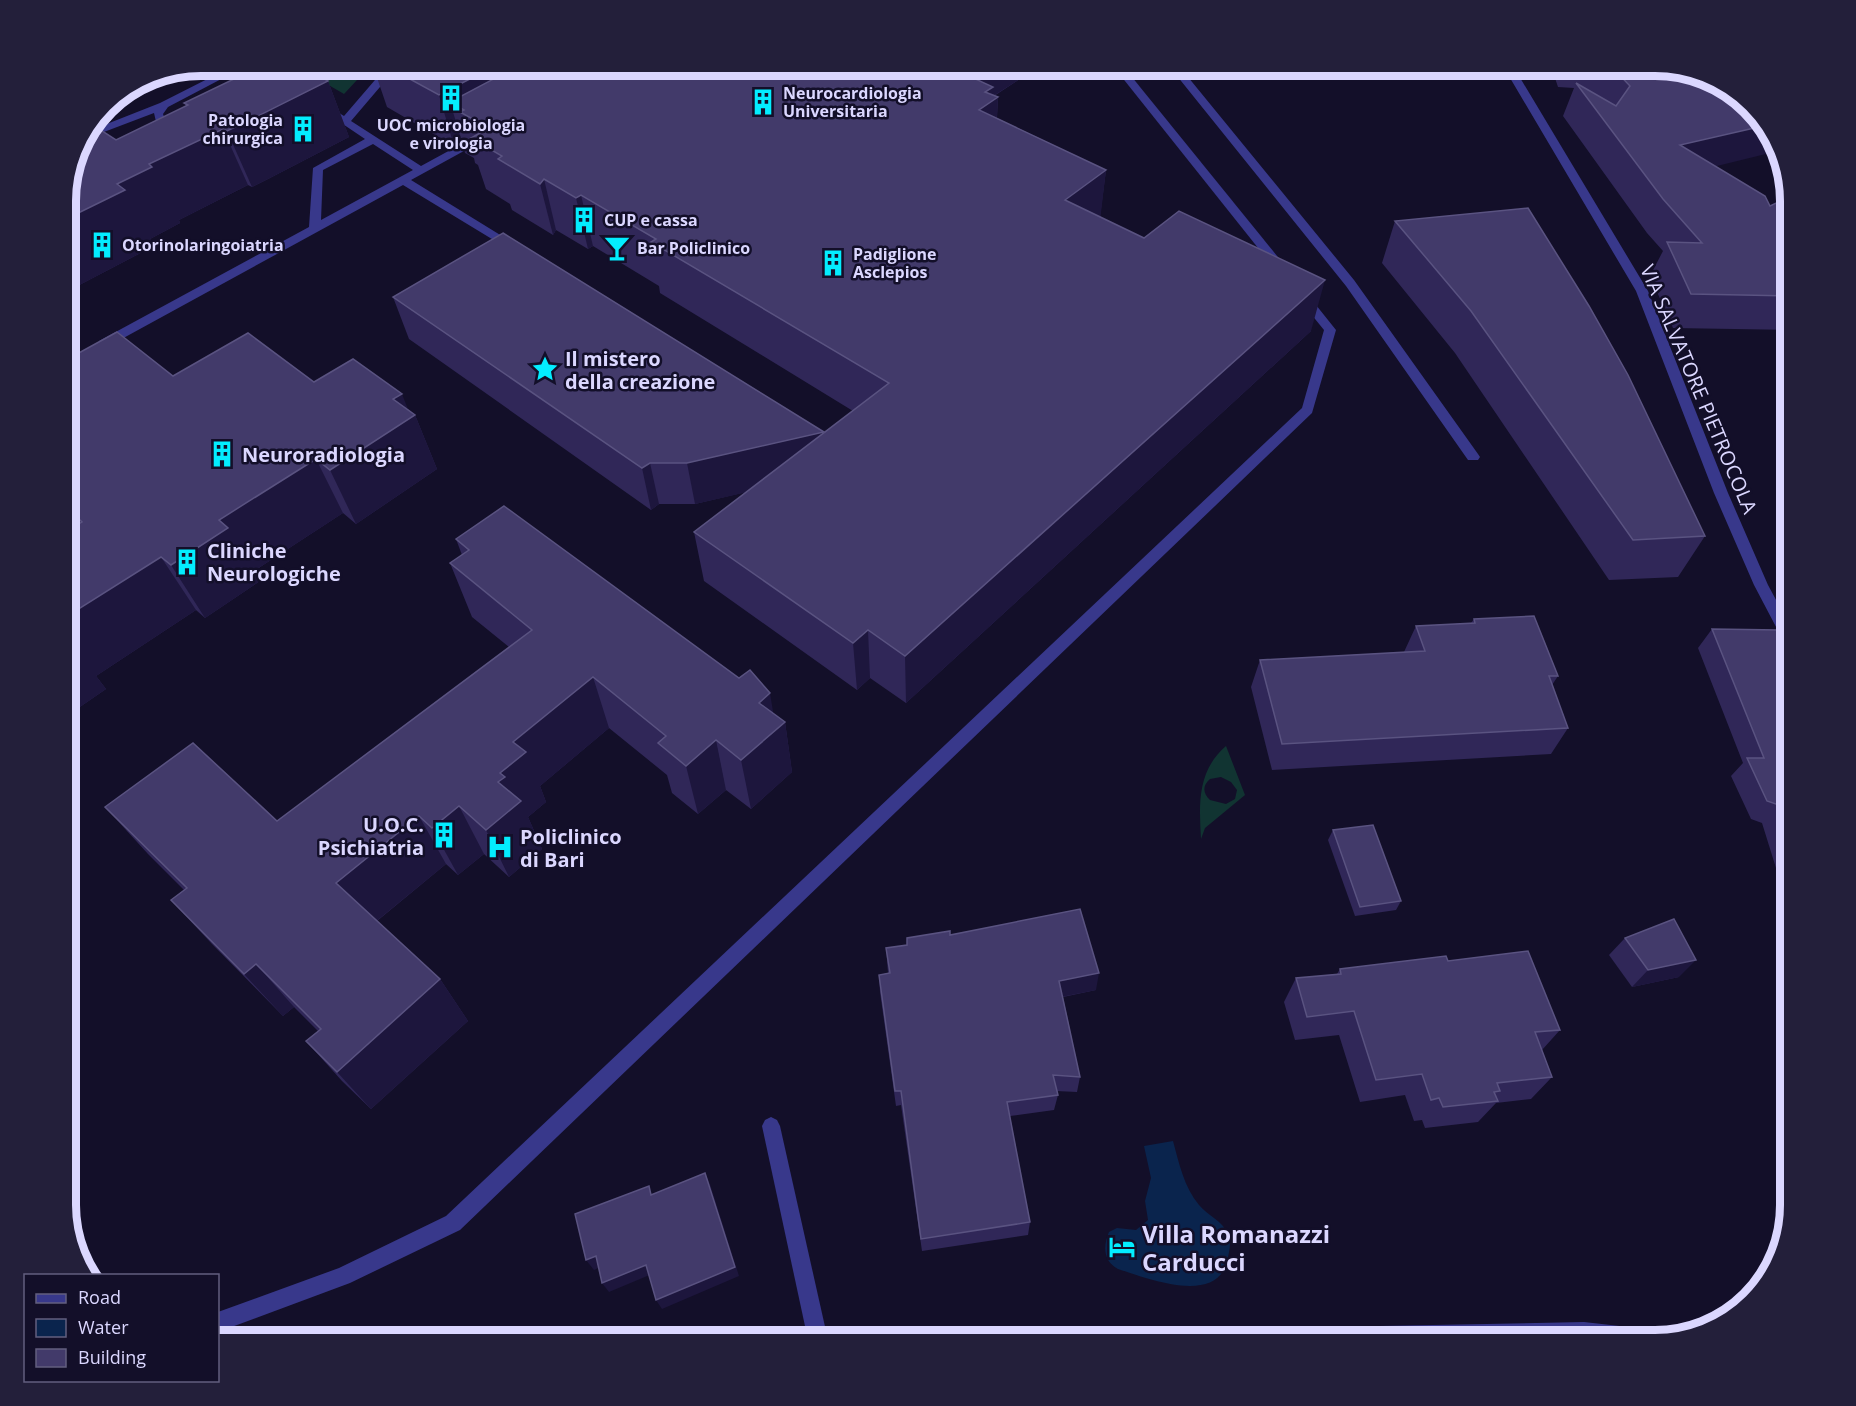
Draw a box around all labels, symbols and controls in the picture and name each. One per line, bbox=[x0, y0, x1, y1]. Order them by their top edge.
place label: Neurocardiologia Universitaria bbox=[783, 82, 922, 122]
building icon: UOC microbiologia e virologia bbox=[436, 83, 466, 113]
building icon: Neurocardiologia Universitaria bbox=[748, 87, 778, 117]
place label: Patologia chirurgica bbox=[203, 109, 283, 149]
building icon: Patologia chirurgica bbox=[288, 114, 318, 144]
place label: UOC microbiologia e virologia bbox=[377, 114, 525, 154]
building icon: CUP e cassa bbox=[569, 205, 599, 235]
place label: CUP e cassa bbox=[604, 209, 698, 231]
building icon: Otorinolaringoiatria bbox=[87, 230, 117, 260]
bar icon: Bar Policlinico bbox=[602, 233, 632, 263]
place label: Otorinolaringoiatria bbox=[122, 234, 284, 256]
place label: Bar Policlinico bbox=[637, 237, 750, 259]
place label: Padiglione Asclepios bbox=[853, 243, 936, 283]
building icon: Padiglione Asclepios bbox=[818, 248, 848, 278]
street label: VIA SALVATORE PIETROCOLA bbox=[1634, 260, 1764, 518]
place label: Il mistero della creazione bbox=[565, 345, 715, 395]
place icon: Il mistero della creazione bbox=[530, 354, 560, 384]
building icon: Neuroradiologia bbox=[207, 439, 237, 469]
place label: Neuroradiologia bbox=[242, 441, 405, 468]
place label: Cliniche Neurologiche bbox=[207, 537, 341, 587]
building icon: Cliniche Neurologiche bbox=[172, 547, 202, 577]
place label: U.O.C. Psichiatria bbox=[318, 811, 424, 861]
building icon: U.O.C. Psichiatria bbox=[429, 820, 459, 850]
place label: Policlinico di Bari bbox=[520, 823, 622, 873]
hospital icon: Policlinico di Bari bbox=[485, 832, 515, 862]
place label: Villa Romanazzi Carducci bbox=[1142, 1217, 1330, 1278]
hotel icon: Villa Romanazzi Carducci bbox=[1107, 1232, 1137, 1262]
legend bbox=[24, 1274, 219, 1382]
text: Road bbox=[78, 1285, 121, 1309]
text: Water bbox=[78, 1315, 129, 1339]
text: Building bbox=[78, 1345, 146, 1369]

